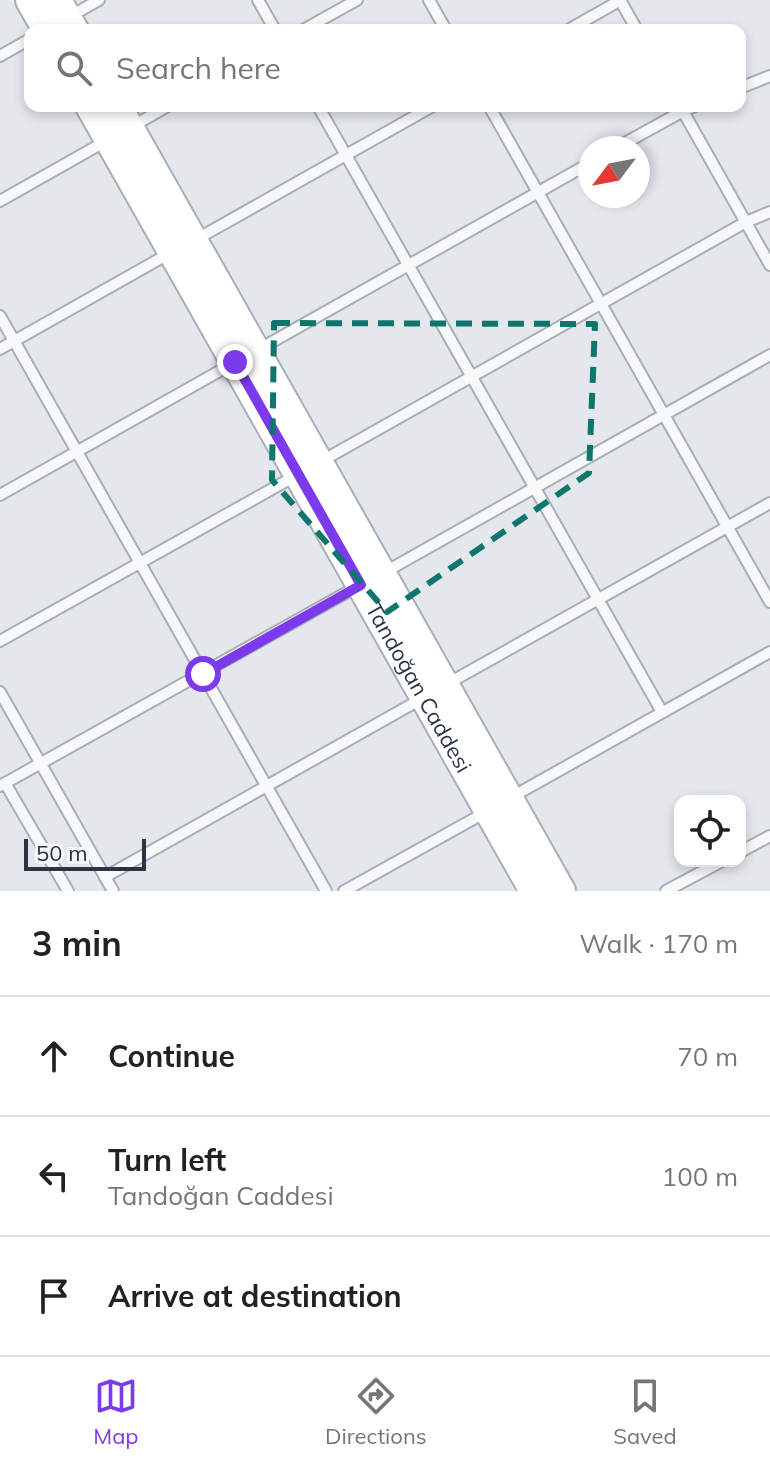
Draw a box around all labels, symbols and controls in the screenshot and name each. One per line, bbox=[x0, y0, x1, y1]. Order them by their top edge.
search box bbox=[24, 24, 746, 112]
icon: search bbox=[52, 46, 96, 90]
text: Search here bbox=[116, 49, 281, 87]
north arrow bbox=[578, 136, 650, 208]
route end bbox=[217, 344, 253, 380]
street label: Tandoğan Caddesi bbox=[360, 597, 478, 777]
route start bbox=[185, 656, 221, 692]
map controls bbox=[674, 795, 746, 867]
button: locate bbox=[674, 795, 746, 867]
scale bar bbox=[24, 835, 146, 871]
text: 50 m bbox=[36, 839, 87, 867]
text: 3 min bbox=[32, 922, 122, 965]
text: Walk · 170 m bbox=[579, 927, 738, 960]
icon: ahead bbox=[32, 1034, 76, 1078]
text: Continue bbox=[108, 1037, 235, 1075]
text: 70 m bbox=[677, 1040, 738, 1073]
text: Turn left bbox=[108, 1141, 226, 1179]
icon: left bbox=[32, 1154, 76, 1198]
text: 100 m bbox=[662, 1160, 738, 1193]
text: Tandoğan Caddesi bbox=[108, 1179, 334, 1212]
icon: arrive bbox=[32, 1274, 76, 1318]
text: Arrive at destination bbox=[108, 1277, 402, 1315]
tab: Map bbox=[93, 1374, 139, 1450]
tab: Directions bbox=[325, 1374, 427, 1450]
tab: Saved bbox=[613, 1374, 677, 1450]

